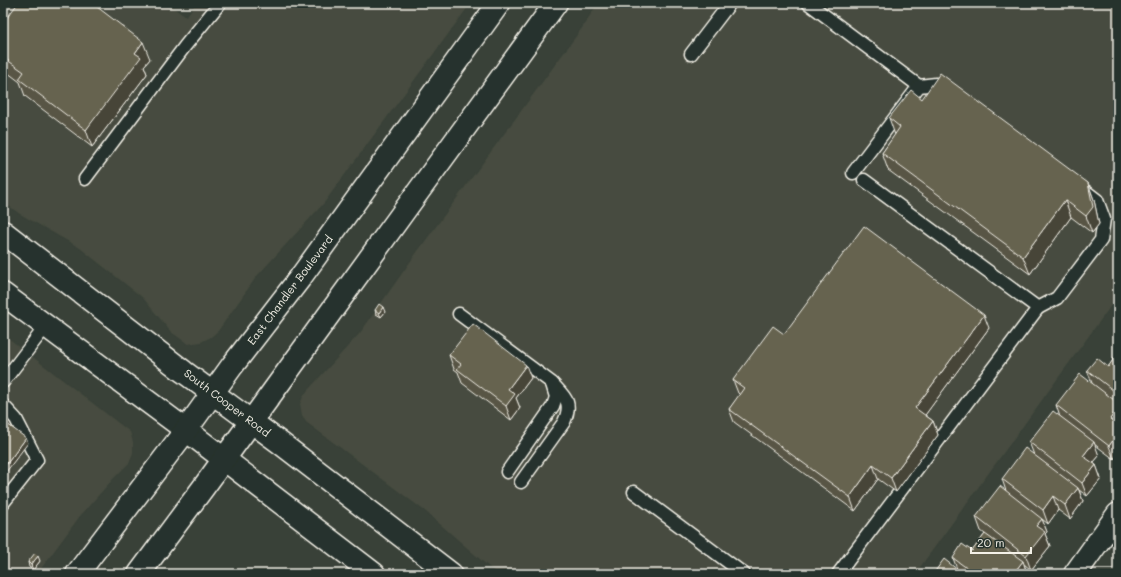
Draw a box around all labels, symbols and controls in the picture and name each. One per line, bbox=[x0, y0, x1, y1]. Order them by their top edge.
street label: East Chandler Boulevard bbox=[243, 232, 336, 348]
street label: South Cooper Road bbox=[181, 365, 273, 440]
scale bar bbox=[971, 529, 1031, 555]
text: 20 m bbox=[977, 534, 1005, 550]

